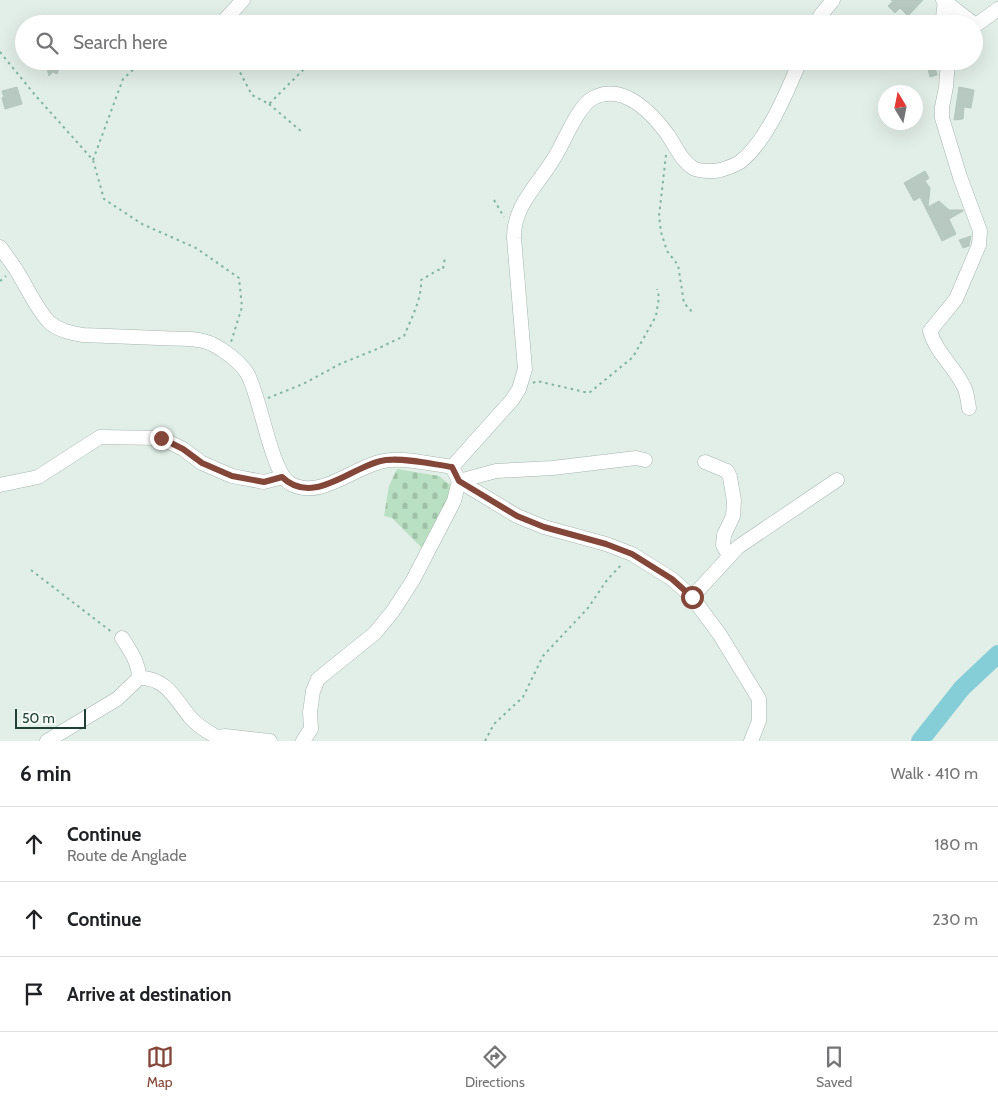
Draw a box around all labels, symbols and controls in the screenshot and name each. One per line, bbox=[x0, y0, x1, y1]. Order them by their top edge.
search box bbox=[15, 15, 983, 70]
icon: search bbox=[33, 29, 61, 57]
text: Search here bbox=[73, 31, 167, 54]
north arrow bbox=[878, 85, 923, 130]
route end bbox=[150, 427, 173, 450]
route start bbox=[681, 586, 704, 609]
scale bar bbox=[15, 706, 86, 729]
text: 50 m bbox=[22, 709, 55, 727]
text: 6 min bbox=[20, 761, 71, 786]
text: Walk · 410 m bbox=[891, 764, 978, 783]
text: Continue bbox=[67, 823, 141, 846]
icon: ahead bbox=[20, 830, 48, 858]
text: 180 m bbox=[934, 835, 978, 854]
text: Route de Anglade bbox=[67, 846, 187, 865]
icon: ahead bbox=[20, 905, 48, 933]
text: Continue bbox=[67, 908, 141, 931]
text: 230 m bbox=[932, 910, 978, 929]
icon: arrive bbox=[20, 980, 48, 1008]
text: Arrive at destination bbox=[67, 983, 231, 1006]
tab: Map bbox=[146, 1043, 174, 1091]
tab: Directions bbox=[465, 1043, 525, 1091]
tab: Saved bbox=[816, 1043, 852, 1091]

